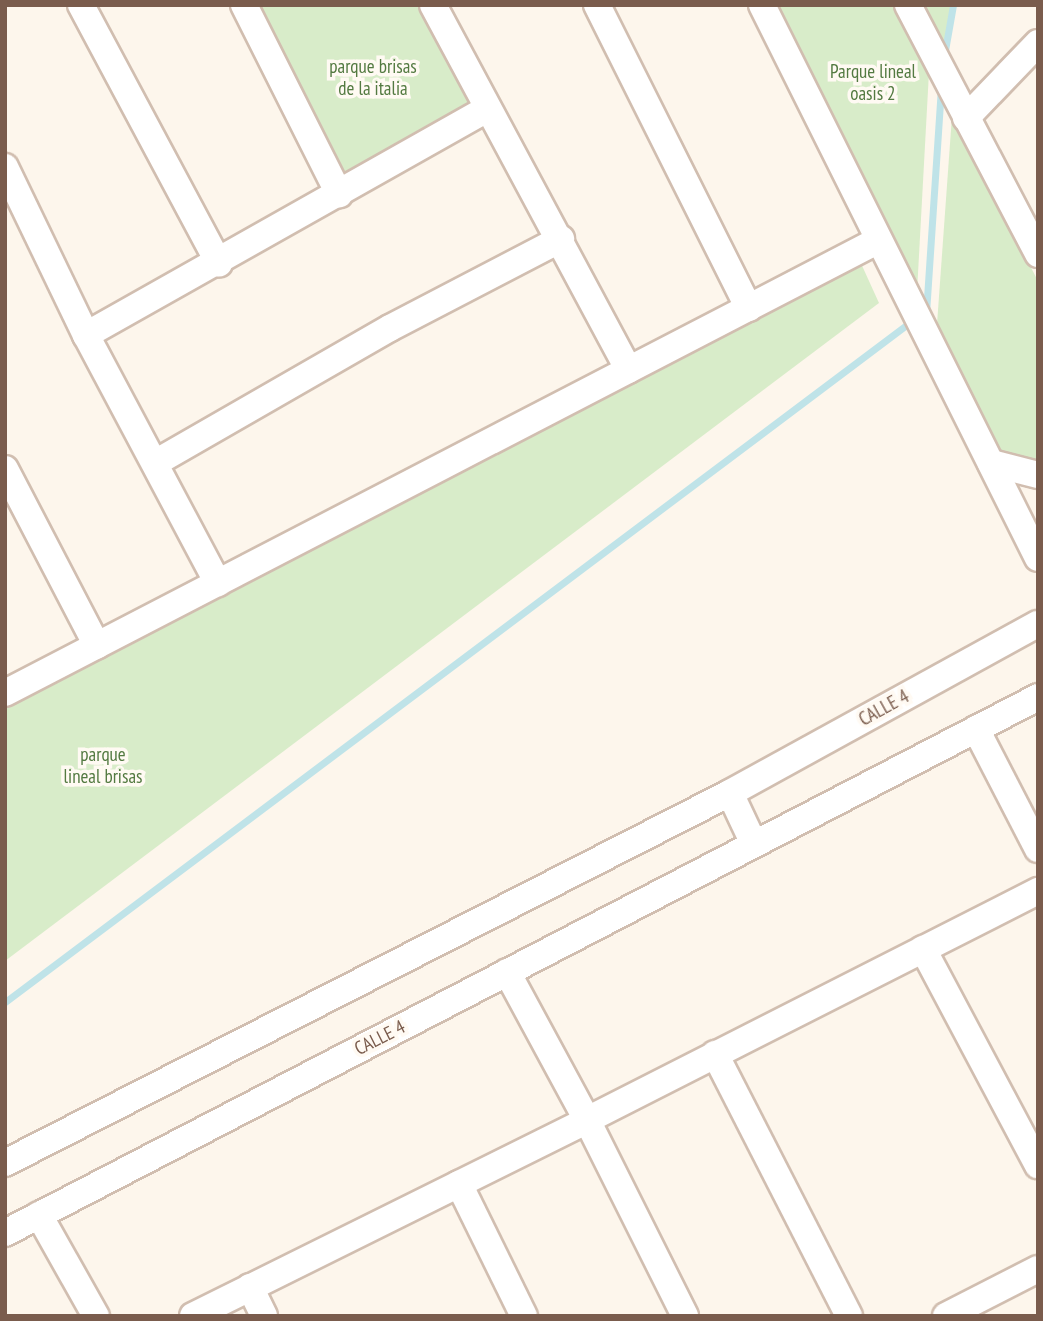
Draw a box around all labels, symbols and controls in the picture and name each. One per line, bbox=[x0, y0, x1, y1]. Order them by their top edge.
park label: parque brisas de la italia bbox=[329, 56, 417, 100]
park label: Parque lineal oasis 2 bbox=[830, 61, 916, 105]
street label: CALLE 4 bbox=[855, 685, 913, 731]
park label: parque lineal brisas bbox=[64, 744, 142, 788]
street label: CALLE 4 bbox=[351, 1016, 409, 1060]

